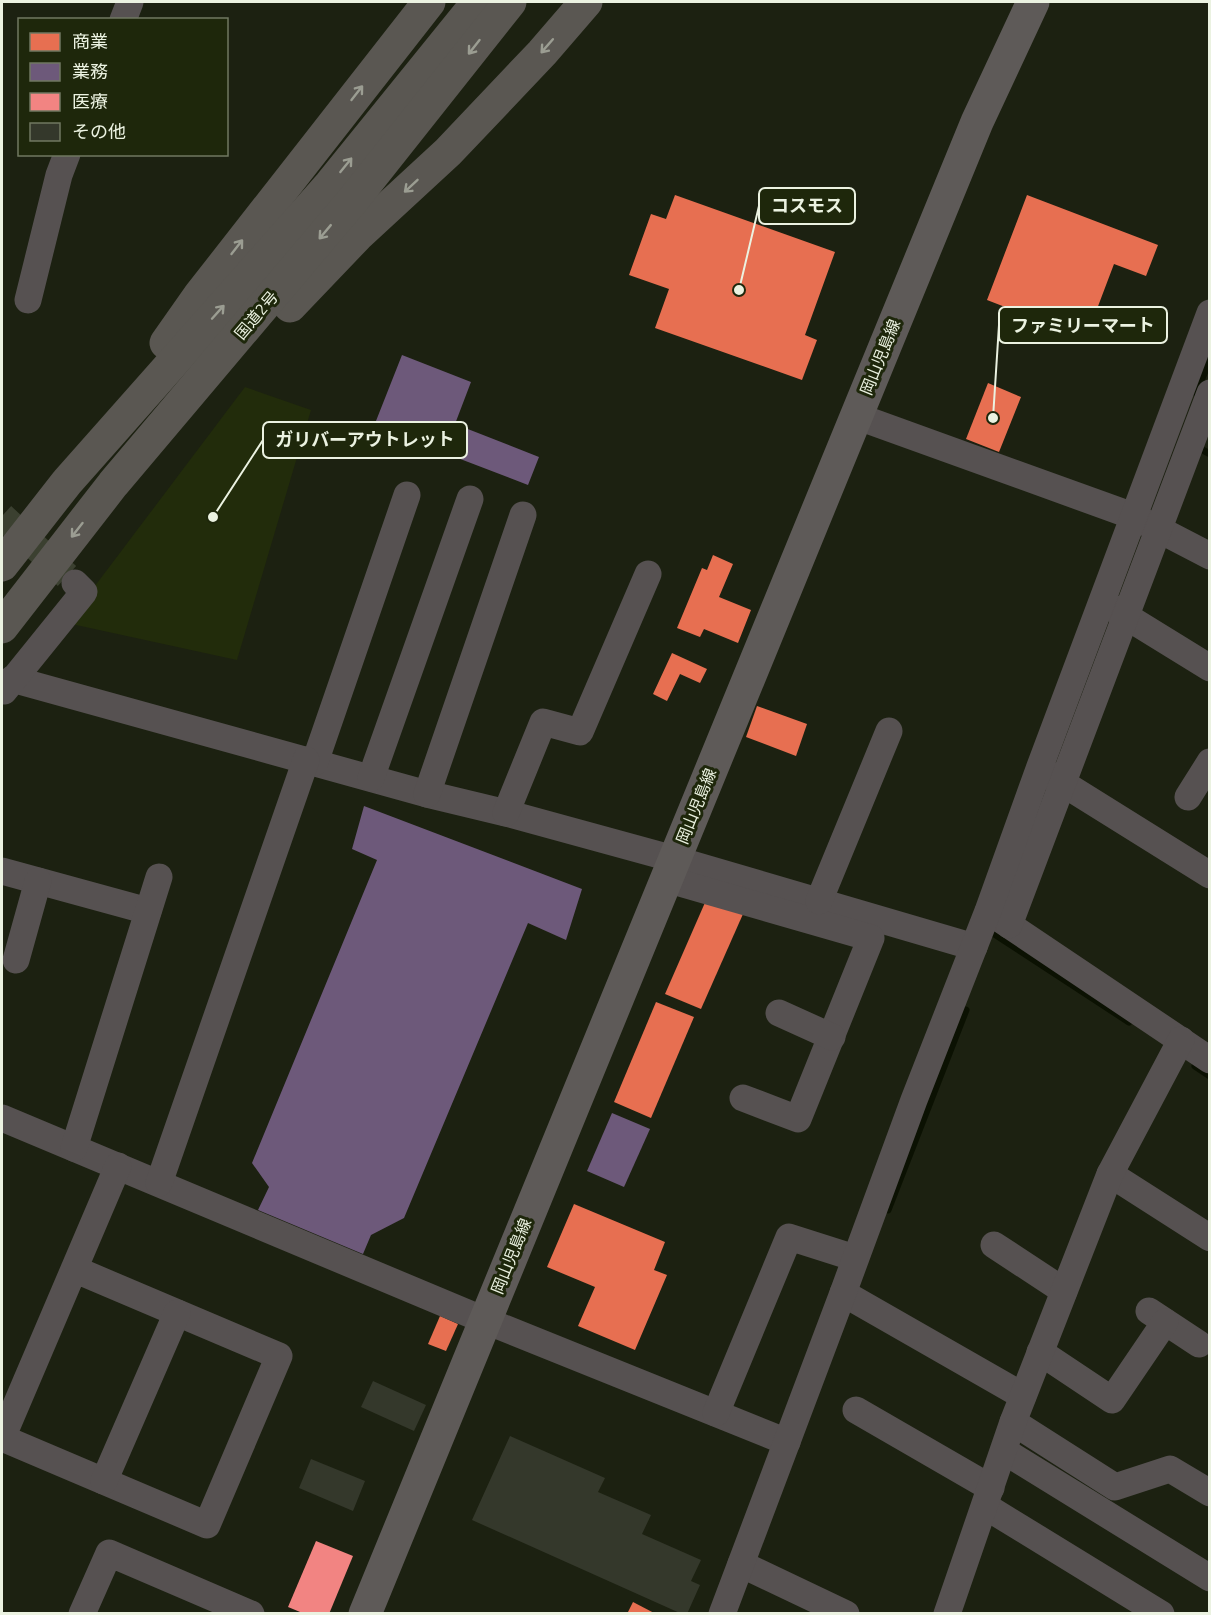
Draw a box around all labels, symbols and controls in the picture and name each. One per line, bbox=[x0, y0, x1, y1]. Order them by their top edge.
legend bbox=[18, 18, 228, 156]
text: 商業 bbox=[72, 31, 108, 51]
one-way arrow bbox=[541, 38, 554, 54]
one-way arrow bbox=[467, 39, 480, 55]
text: 業務 bbox=[72, 61, 108, 81]
one-way arrow bbox=[351, 86, 364, 102]
text: 医療 bbox=[72, 91, 108, 111]
text: その他 bbox=[72, 121, 126, 141]
one-way arrow bbox=[340, 158, 353, 174]
one-way arrow bbox=[404, 178, 419, 193]
callout: コスモス bbox=[759, 188, 855, 224]
text: コスモス bbox=[771, 195, 843, 215]
one-way arrow bbox=[319, 224, 332, 240]
one-way arrow bbox=[231, 240, 244, 256]
street label: 国道2号 bbox=[231, 287, 281, 343]
one-way arrow bbox=[211, 305, 225, 320]
callout: ファミリーマート bbox=[999, 307, 1167, 343]
text: ファミリーマート bbox=[1011, 315, 1155, 335]
street label: 岡山児島線 bbox=[857, 317, 903, 397]
callout: ガリバーアウトレット bbox=[263, 422, 467, 458]
text: ガリバーアウトレット bbox=[275, 429, 455, 449]
one-way arrow bbox=[71, 522, 84, 538]
street label: 岡山児島線 bbox=[673, 766, 719, 846]
street label: 岡山児島線 bbox=[488, 1216, 534, 1296]

